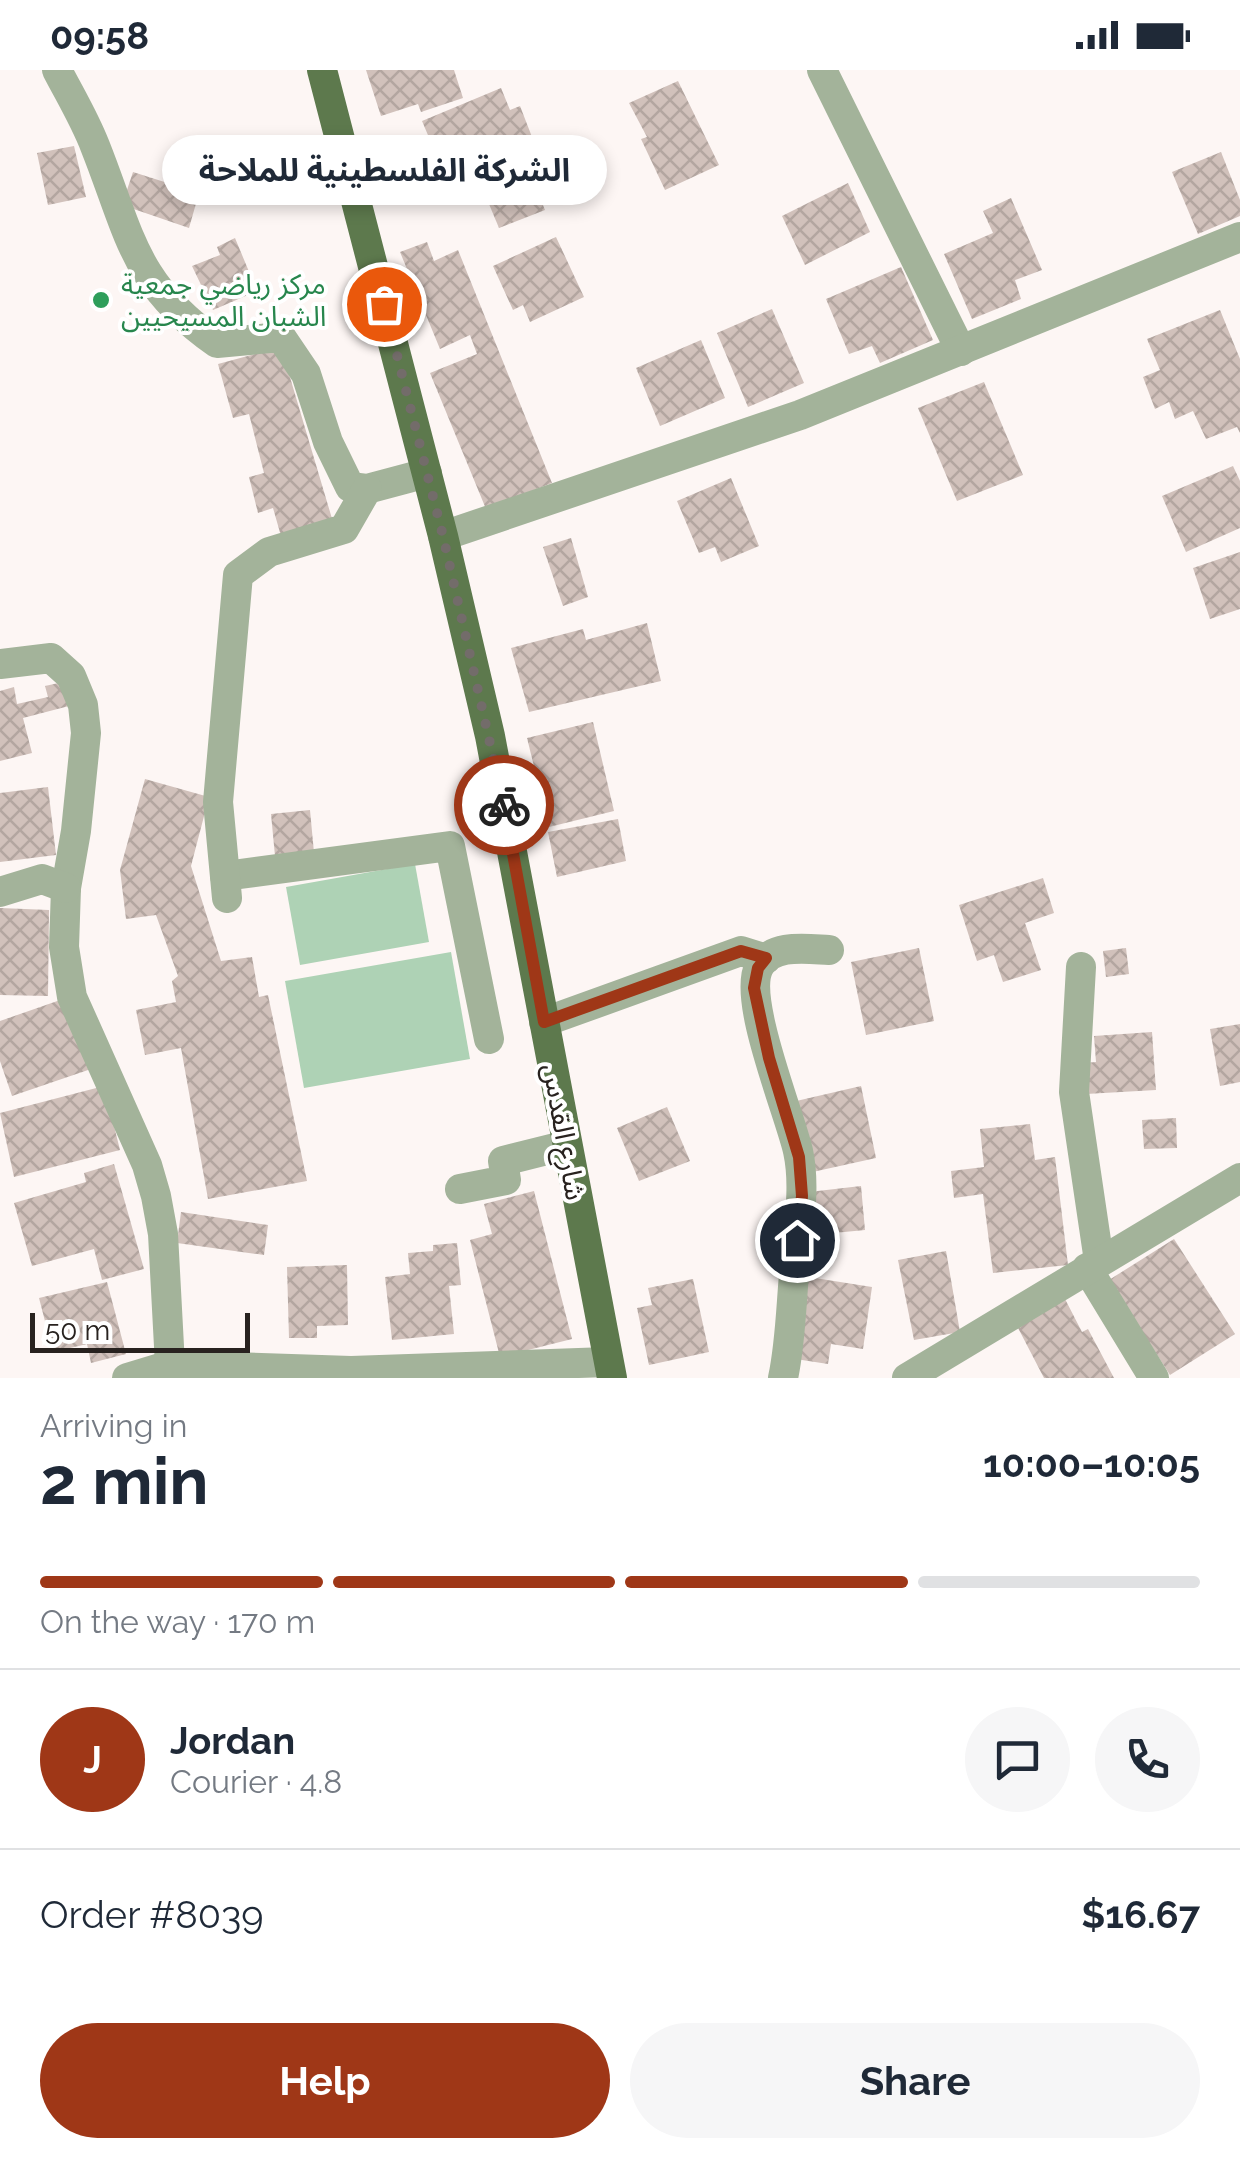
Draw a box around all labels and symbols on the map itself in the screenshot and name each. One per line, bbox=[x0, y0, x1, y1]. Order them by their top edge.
callout: الشركة الفلسطينية للملاحة bbox=[162, 134, 606, 204]
pin bbox=[342, 262, 427, 347]
place label: مركز رياضي جمعية الشبان المسيحيين bbox=[121, 268, 326, 333]
marker: مركز رياضي جمعية الشبان المسيحيين bbox=[90, 289, 112, 311]
courier bbox=[454, 755, 554, 855]
street label: شارع القدس bbox=[532, 1061, 592, 1204]
pin bbox=[755, 1198, 840, 1283]
scale bar bbox=[30, 1308, 250, 1352]

